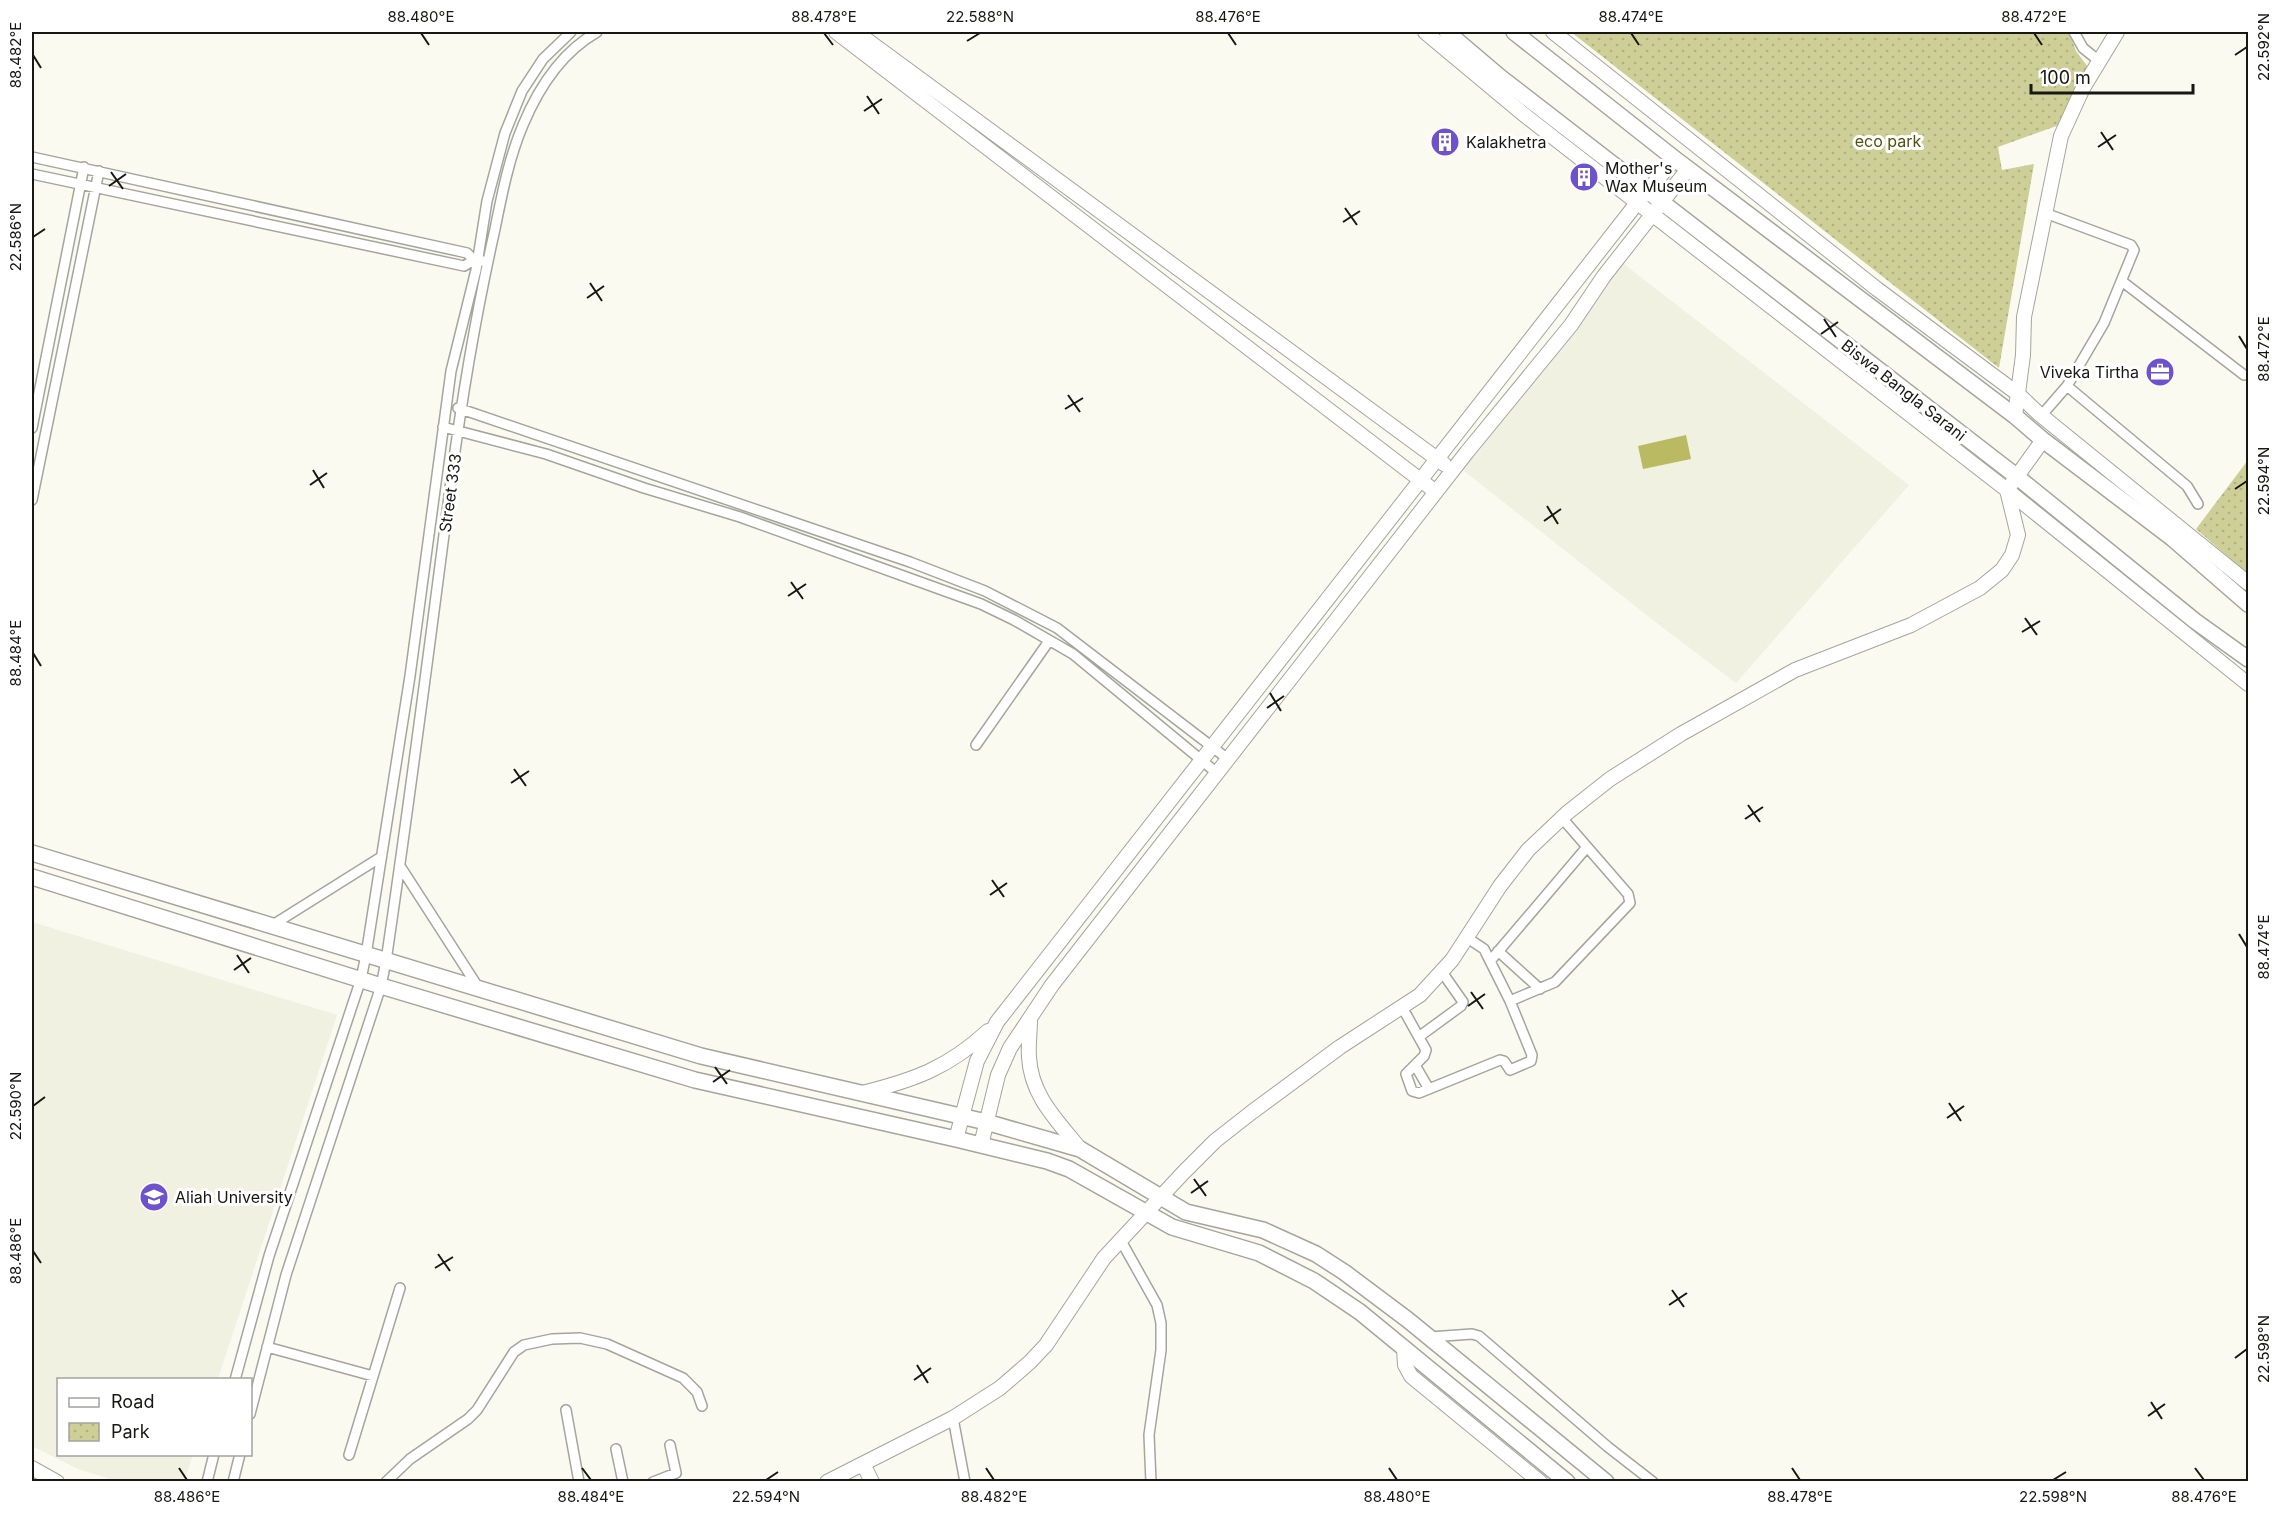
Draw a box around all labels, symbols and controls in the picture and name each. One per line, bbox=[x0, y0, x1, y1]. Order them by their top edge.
text: 88.480°E bbox=[388, 7, 454, 26]
text: 88.478°E bbox=[791, 7, 857, 26]
text: 22.588°N bbox=[946, 7, 1014, 26]
text: 88.476°E bbox=[1195, 7, 1261, 26]
text: 88.474°E bbox=[1598, 7, 1664, 26]
text: 88.472°E bbox=[2001, 7, 2067, 26]
text: 22.592°N bbox=[2254, 13, 2273, 81]
text: 88.482°E bbox=[6, 22, 25, 88]
scale bar bbox=[2031, 57, 2193, 95]
text: 100 m bbox=[2040, 67, 2091, 88]
building icon: Kalakhetra bbox=[1429, 126, 1461, 158]
park label: eco park bbox=[1855, 131, 1921, 151]
place label: Kalakhetra bbox=[1466, 132, 1546, 152]
place label: Mother's Wax Museum bbox=[1605, 158, 1707, 196]
building icon: Mother's Wax Museum bbox=[1568, 161, 1600, 193]
text: 22.586°N bbox=[6, 203, 25, 271]
text: 88.472°E bbox=[2254, 316, 2273, 382]
street label: Biswa Bangla Sarani bbox=[1838, 335, 1970, 445]
office icon: Viveka Tirtha bbox=[2144, 356, 2176, 388]
place label: Viveka Tirtha bbox=[2040, 362, 2139, 382]
text: 22.594°N bbox=[2254, 447, 2273, 515]
street label: Street 333 bbox=[435, 452, 465, 534]
text: 88.484°E bbox=[6, 620, 25, 686]
text: 88.474°E bbox=[2254, 914, 2273, 980]
text: 22.590°N bbox=[6, 1072, 25, 1140]
school or university icon: Aliah University bbox=[138, 1181, 170, 1213]
place label: Aliah University bbox=[175, 1187, 293, 1207]
text: 88.486°E bbox=[6, 1218, 25, 1284]
text: 22.598°N bbox=[2254, 1315, 2273, 1383]
legend bbox=[57, 1378, 252, 1456]
text: Road bbox=[111, 1391, 154, 1412]
text: Park bbox=[111, 1421, 150, 1442]
text: 88.486°E bbox=[154, 1487, 220, 1506]
text: 88.484°E bbox=[558, 1487, 624, 1506]
text: 22.594°N bbox=[732, 1487, 800, 1506]
text: 88.482°E bbox=[961, 1487, 1027, 1506]
text: 88.480°E bbox=[1364, 1487, 1430, 1506]
text: 88.478°E bbox=[1767, 1487, 1833, 1506]
text: 22.598°N bbox=[2019, 1487, 2087, 1506]
text: 88.476°E bbox=[2171, 1487, 2237, 1506]

